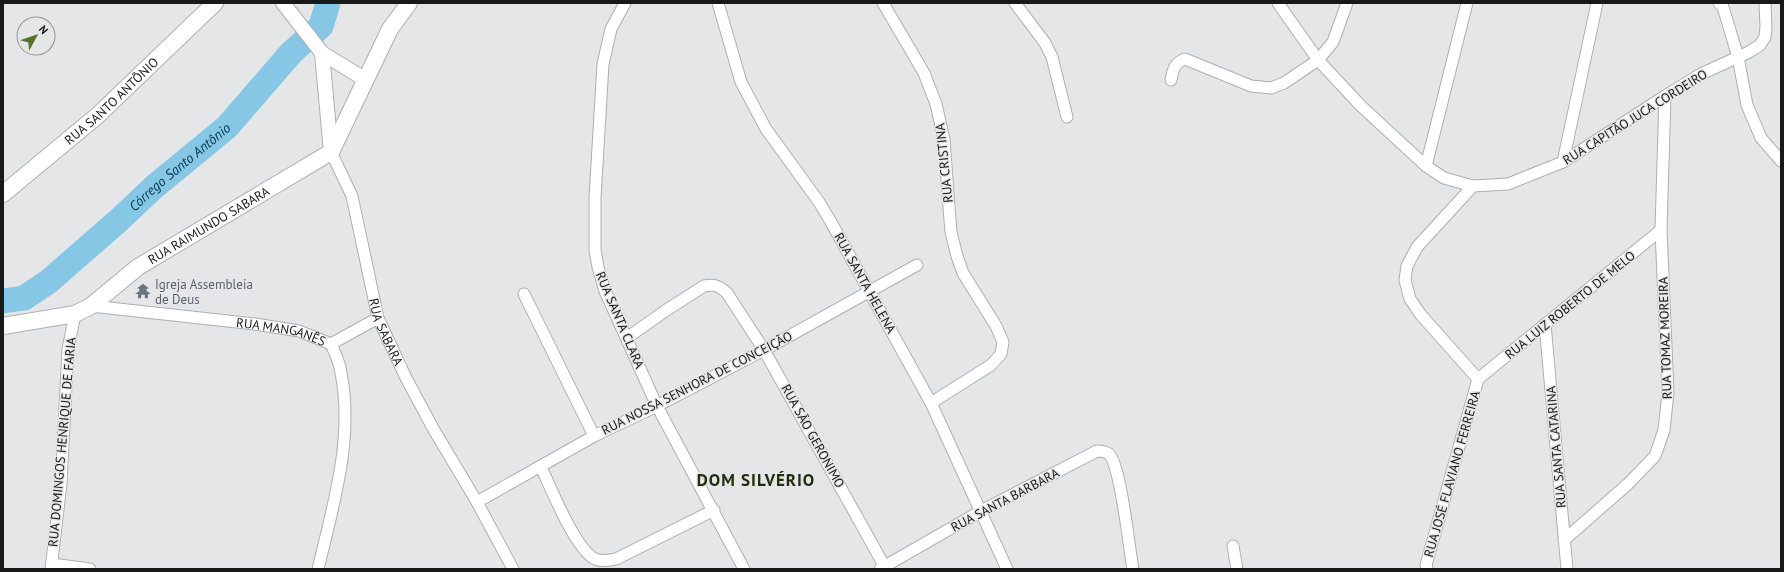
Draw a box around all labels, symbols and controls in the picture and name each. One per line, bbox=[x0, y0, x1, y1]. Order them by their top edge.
north arrow bbox=[16, 16, 56, 56]
text: N bbox=[36, 22, 51, 37]
street label: RUA SANTO ANTÔNIO bbox=[61, 53, 162, 148]
street label: RUA CAPITÃO JUCA CORDEIRO bbox=[1560, 65, 1711, 169]
water label: Córrego Santo Antônio bbox=[125, 119, 234, 215]
street label: RUA CRISTINA bbox=[931, 122, 957, 204]
street label: RUA RAIMUNDO SABARA bbox=[145, 182, 273, 268]
street label: RUA SANTA HELENA bbox=[830, 230, 900, 337]
street label: RUA LUIZ ROBERTO DE MELO bbox=[1501, 247, 1639, 363]
street label: RUA SANTA CLARA bbox=[592, 269, 648, 371]
place label: Igreja Assembleia de Deus bbox=[155, 276, 253, 308]
street label: RUA TOMAZ MOREIRA bbox=[1654, 276, 1676, 399]
temple icon: Igreja Assembleia de Deus bbox=[134, 282, 152, 300]
street label: RUA SABARA bbox=[365, 296, 408, 368]
street label: RUA MANGANÊS bbox=[235, 313, 328, 350]
street label: RUA NOSSA SENHORA DE CONCEIÇÃO bbox=[599, 327, 795, 439]
street label: RUA DOMINGOS HENRIQUE DE FARIA bbox=[44, 336, 80, 548]
street label: RUA SÃO GERONIMO bbox=[777, 381, 849, 491]
street label: RUA SANTA CATARINA bbox=[1542, 385, 1570, 509]
street label: RUA JOSÉ FLAVIANO FERREIRA bbox=[1420, 389, 1484, 559]
street label: RUA SANTA BARBARA bbox=[948, 464, 1062, 536]
district label: DOM SILVÉRIO bbox=[697, 469, 815, 491]

